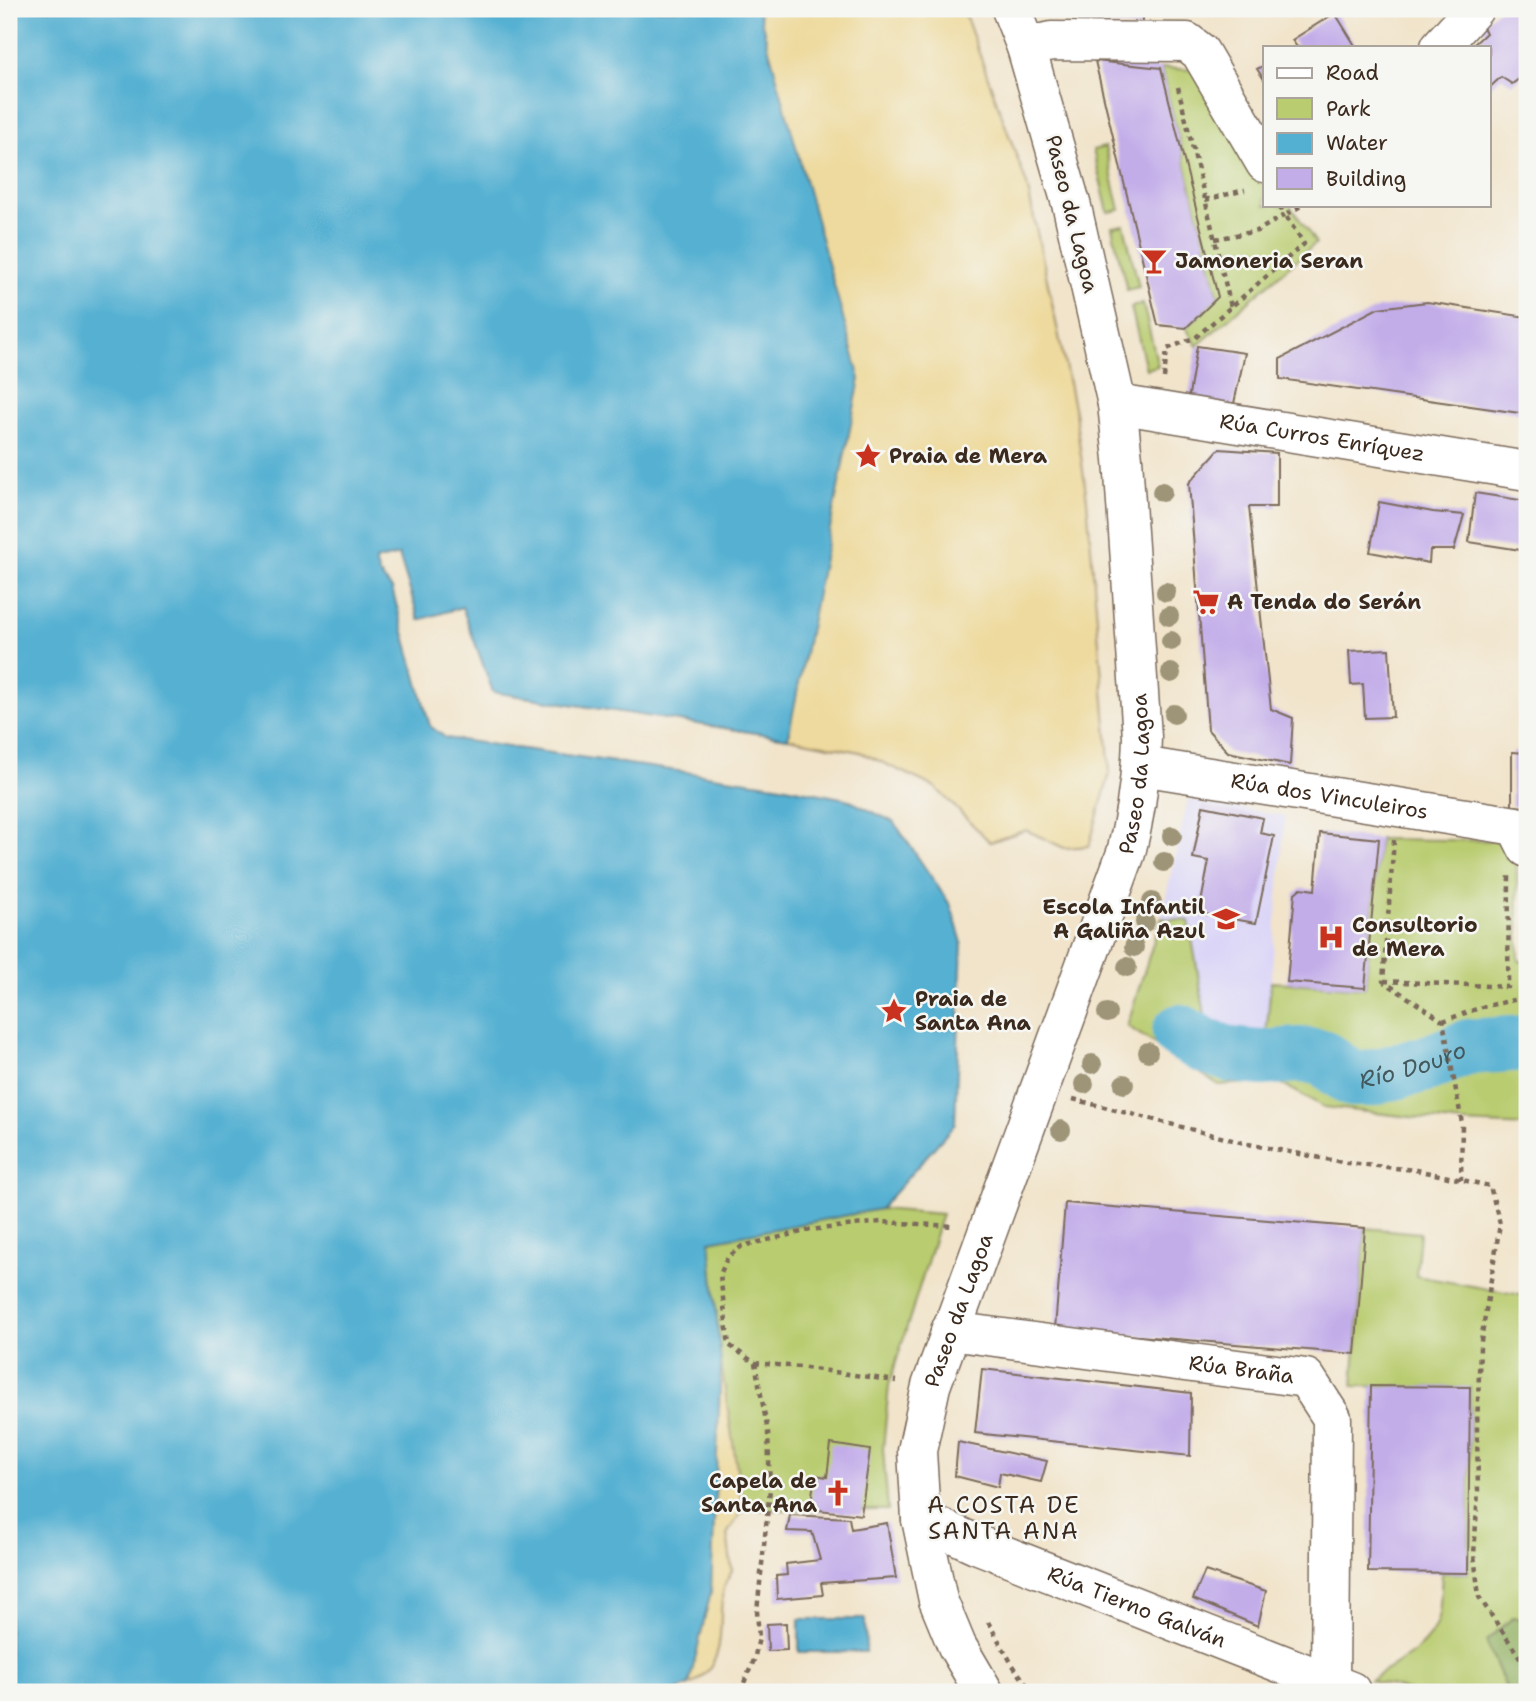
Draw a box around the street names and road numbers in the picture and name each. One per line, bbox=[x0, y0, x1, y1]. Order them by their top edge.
street label: Paseo da Lagoa bbox=[1039, 132, 1105, 296]
street label: Rúa Curros Enríquez bbox=[1218, 407, 1427, 468]
street label: Paseo da Lagoa bbox=[1112, 693, 1156, 857]
street label: Rúa dos Vinculeiros bbox=[1229, 767, 1430, 826]
street label: Paseo da Lagoa bbox=[918, 1230, 1000, 1391]
street label: Rúa Braña bbox=[1187, 1349, 1296, 1390]
street label: Rúa Tierno Galván bbox=[1043, 1559, 1230, 1655]

